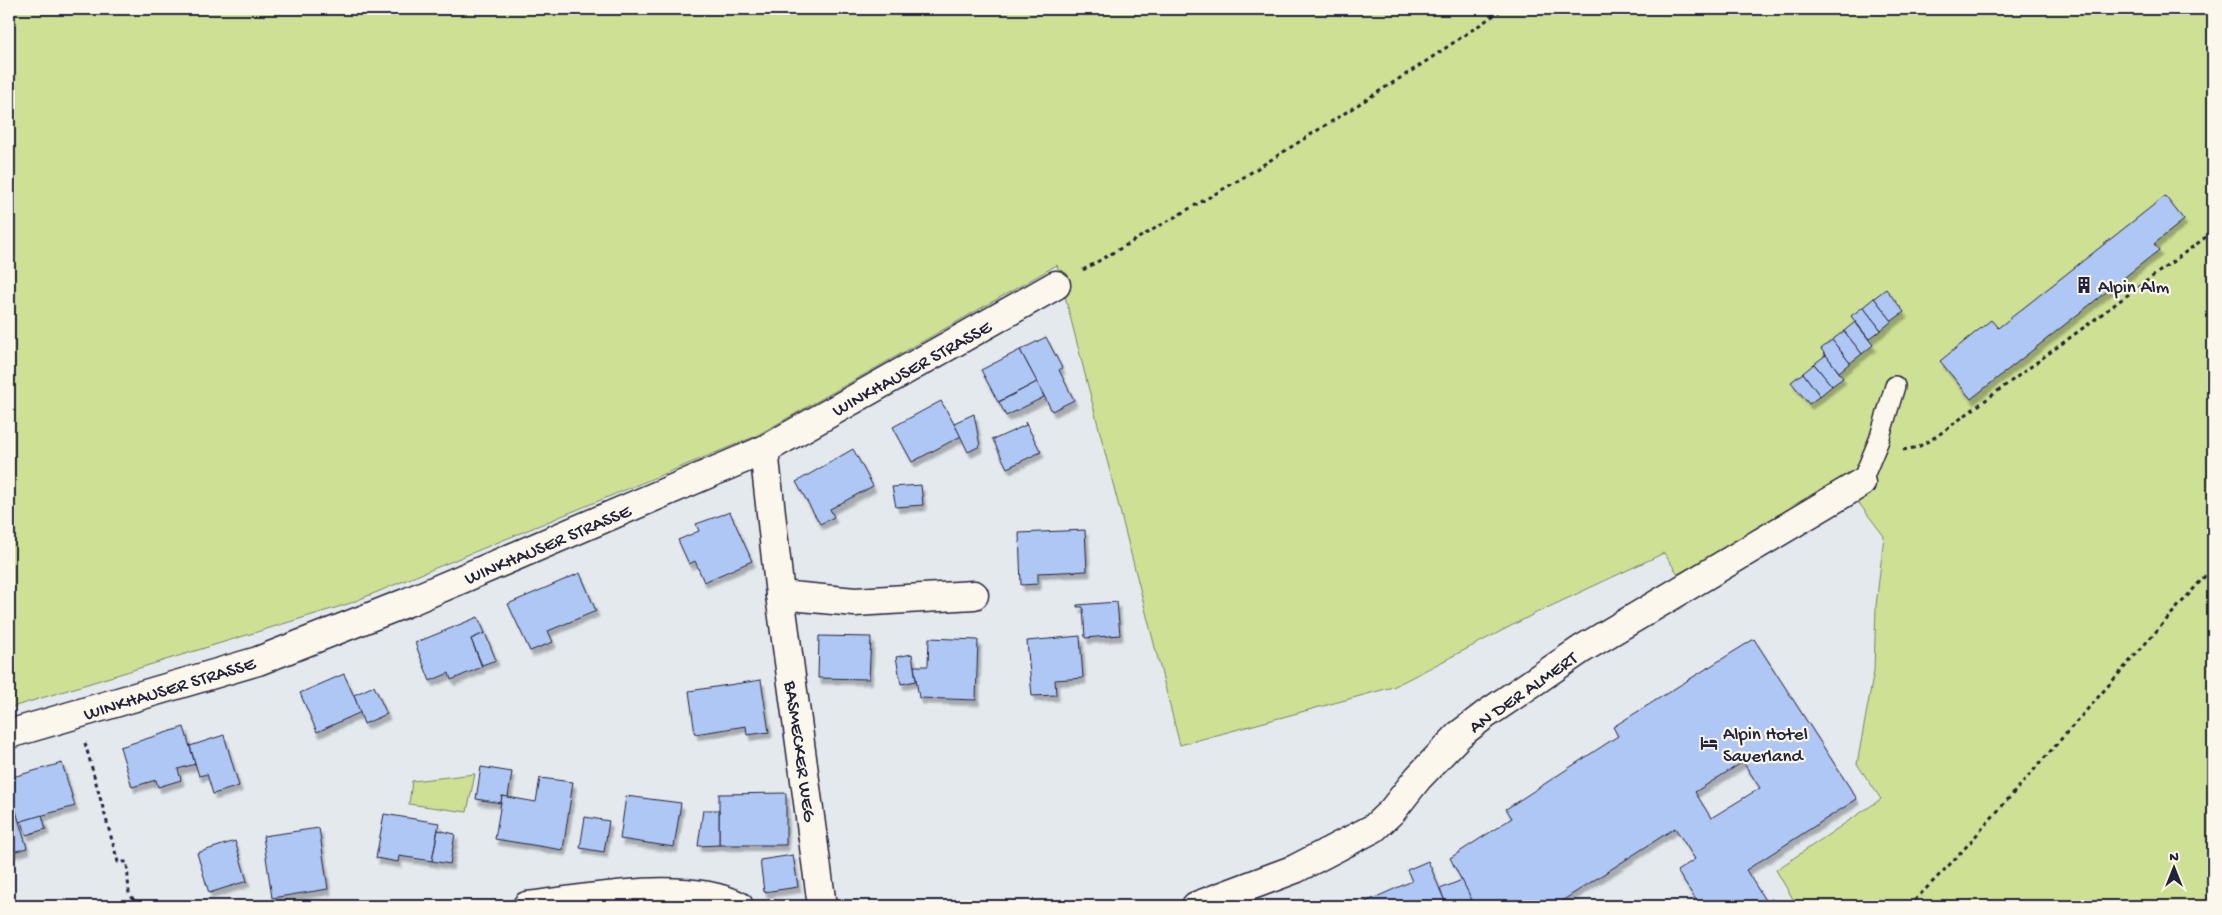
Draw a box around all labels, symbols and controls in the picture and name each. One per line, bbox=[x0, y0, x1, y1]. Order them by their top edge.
building icon: Alpin Alm bbox=[2074, 275, 2094, 295]
place label: Alpin Alm bbox=[2098, 277, 2170, 300]
street label: WINKHAUSER STRASSE bbox=[829, 316, 997, 423]
street label: WINKHAUSER STRASSE bbox=[462, 500, 636, 592]
street label: AN DER ALMERT bbox=[1465, 648, 1583, 740]
street label: WINKHAUSER STRASSE bbox=[81, 653, 260, 727]
street label: BASMECKER WEG bbox=[777, 679, 820, 824]
place label: Alpin Hotel Sauerland bbox=[1723, 724, 1808, 769]
hotel icon: Alpin Hotel Sauerland bbox=[1699, 733, 1719, 753]
north arrow bbox=[2150, 842, 2200, 892]
text: N bbox=[2169, 849, 2179, 866]

